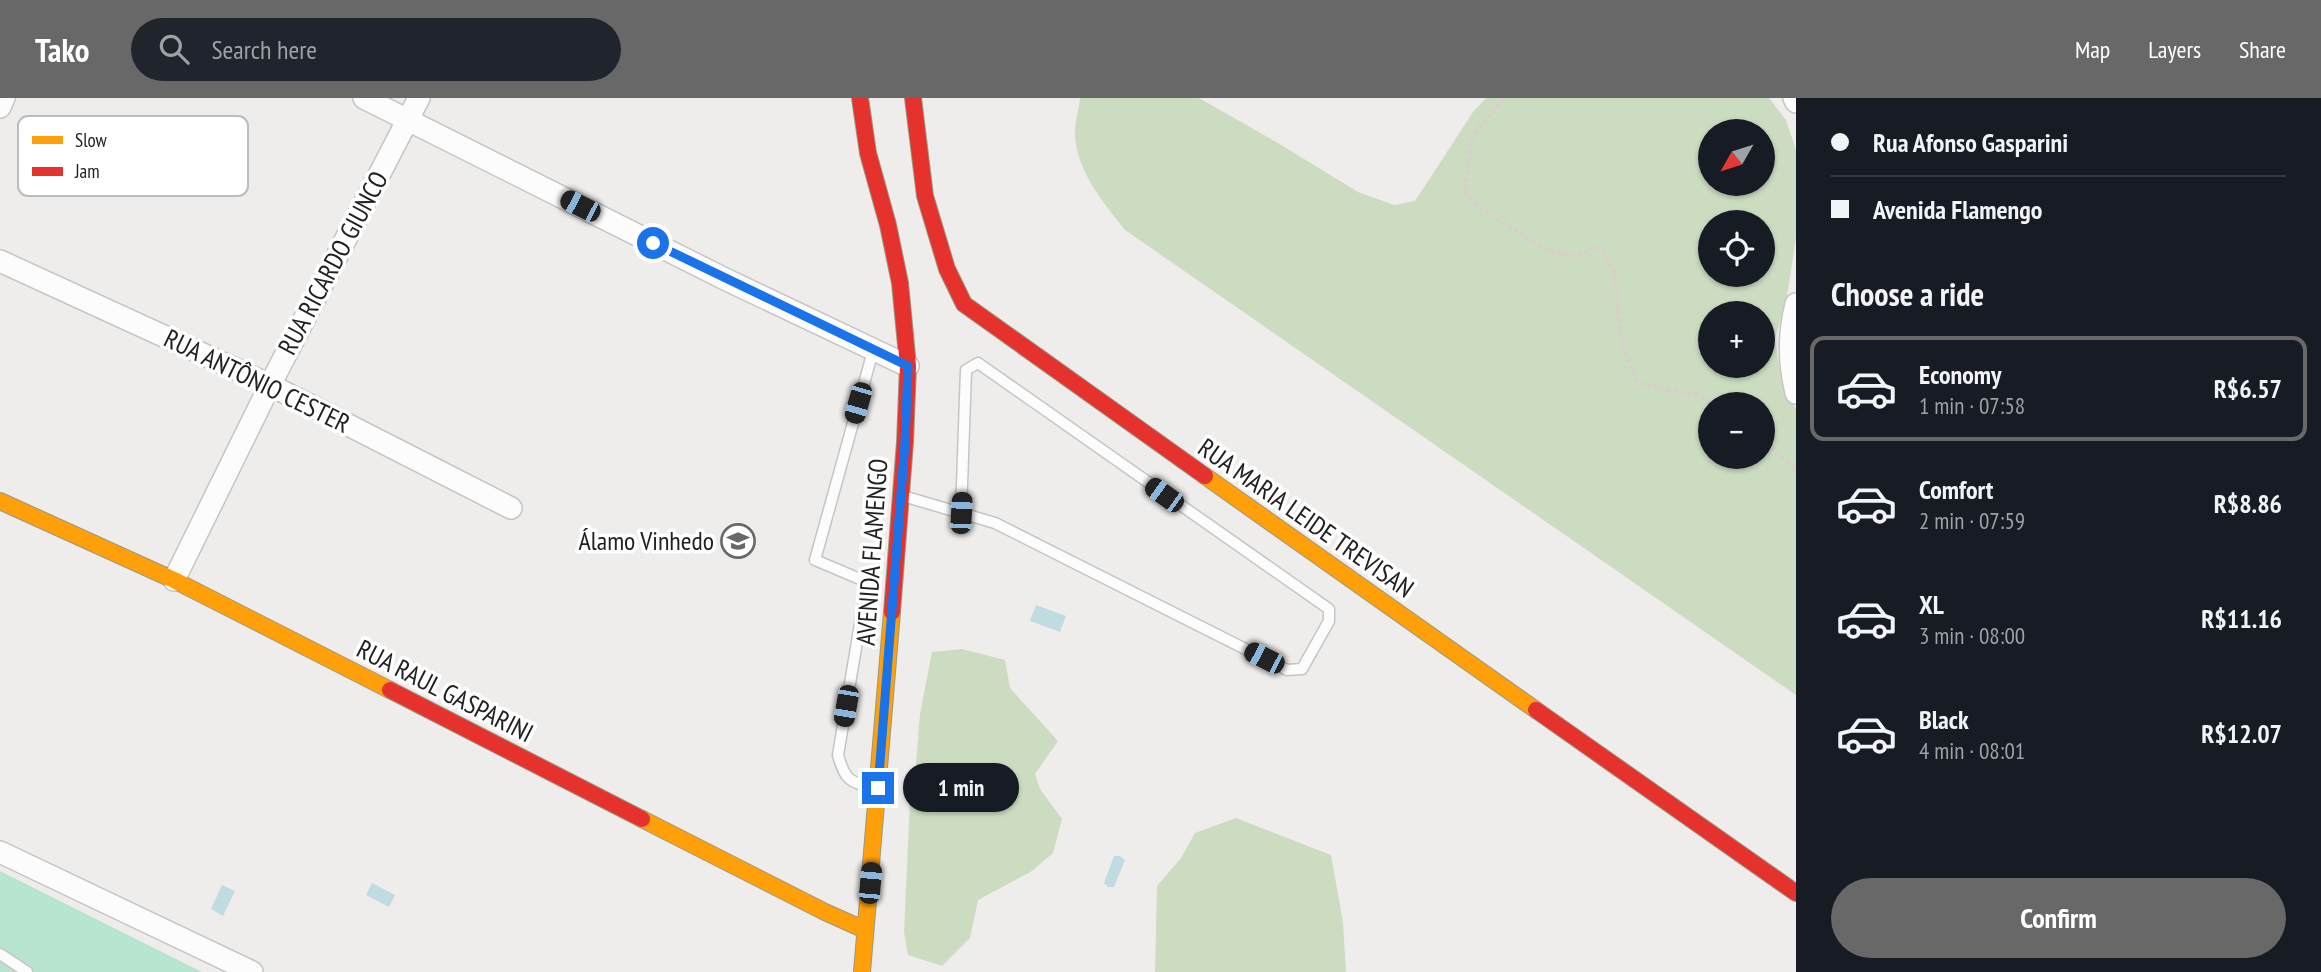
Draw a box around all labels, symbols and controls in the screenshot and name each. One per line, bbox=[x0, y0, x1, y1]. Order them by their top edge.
search box bbox=[131, 18, 621, 81]
text: Tako bbox=[35, 28, 89, 71]
icon: search bbox=[155, 30, 193, 68]
text: Search here bbox=[211, 33, 317, 66]
text: Map bbox=[2075, 34, 2110, 65]
text: Layers bbox=[2148, 34, 2201, 65]
text: Share bbox=[2239, 34, 2286, 65]
legend bbox=[18, 116, 248, 196]
north arrow bbox=[1698, 119, 1774, 196]
map controls bbox=[1698, 119, 1775, 469]
text: Rua Afonso Gasparini bbox=[1873, 126, 2068, 159]
text: Slow bbox=[75, 128, 108, 152]
text: Jam bbox=[74, 159, 100, 183]
street label: RUA RICARDO GIUNCO bbox=[270, 165, 395, 360]
car bbox=[557, 187, 604, 225]
text: Avenida Flamengo bbox=[1873, 193, 2042, 226]
button: locate bbox=[1698, 210, 1775, 287]
route start bbox=[637, 227, 669, 259]
text: Choose a ride bbox=[1831, 273, 1984, 315]
button: + bbox=[1698, 301, 1775, 378]
street label: RUA ANTÔNIO CESTER bbox=[159, 321, 356, 440]
icon: car bbox=[1835, 357, 1898, 420]
text: Economy bbox=[1919, 358, 2001, 391]
text: R$6.57 bbox=[2214, 372, 2282, 405]
car bbox=[843, 380, 874, 426]
text: 1 min · 07:58 bbox=[1919, 391, 2025, 420]
button: − bbox=[1698, 392, 1775, 469]
street label: RUA MARIA LEIDE TREVISAN bbox=[1192, 431, 1420, 604]
street label: AVENIDA FLAMENGO bbox=[849, 457, 894, 647]
icon: car bbox=[1835, 472, 1898, 535]
text: Comfort bbox=[1919, 473, 1993, 506]
car bbox=[1141, 474, 1188, 516]
text: R$8.86 bbox=[2214, 487, 2282, 520]
car bbox=[950, 491, 973, 535]
text: 2 min · 07:59 bbox=[1919, 506, 2025, 535]
school or university icon: Álamo Vinhedo bbox=[719, 522, 757, 560]
place label: Álamo Vinhedo bbox=[578, 524, 714, 557]
icon: car bbox=[1835, 587, 1898, 650]
text: XL bbox=[1919, 588, 1944, 621]
text: R$11.16 bbox=[2201, 602, 2282, 635]
text: 3 min · 08:00 bbox=[1919, 621, 2025, 650]
street label: RUA RAUL GASPARINI bbox=[352, 632, 539, 749]
car bbox=[1241, 639, 1288, 677]
car bbox=[833, 683, 860, 729]
icon: car bbox=[1835, 702, 1898, 765]
text: Black bbox=[1919, 703, 1969, 736]
text: R$12.07 bbox=[2201, 717, 2282, 750]
text: 4 min · 08:01 bbox=[1919, 736, 2025, 765]
callout: 1 min bbox=[903, 764, 1018, 812]
route end bbox=[862, 772, 894, 804]
text: 1 min bbox=[938, 773, 984, 802]
car bbox=[858, 861, 883, 905]
button: Confirm bbox=[1831, 878, 2286, 958]

